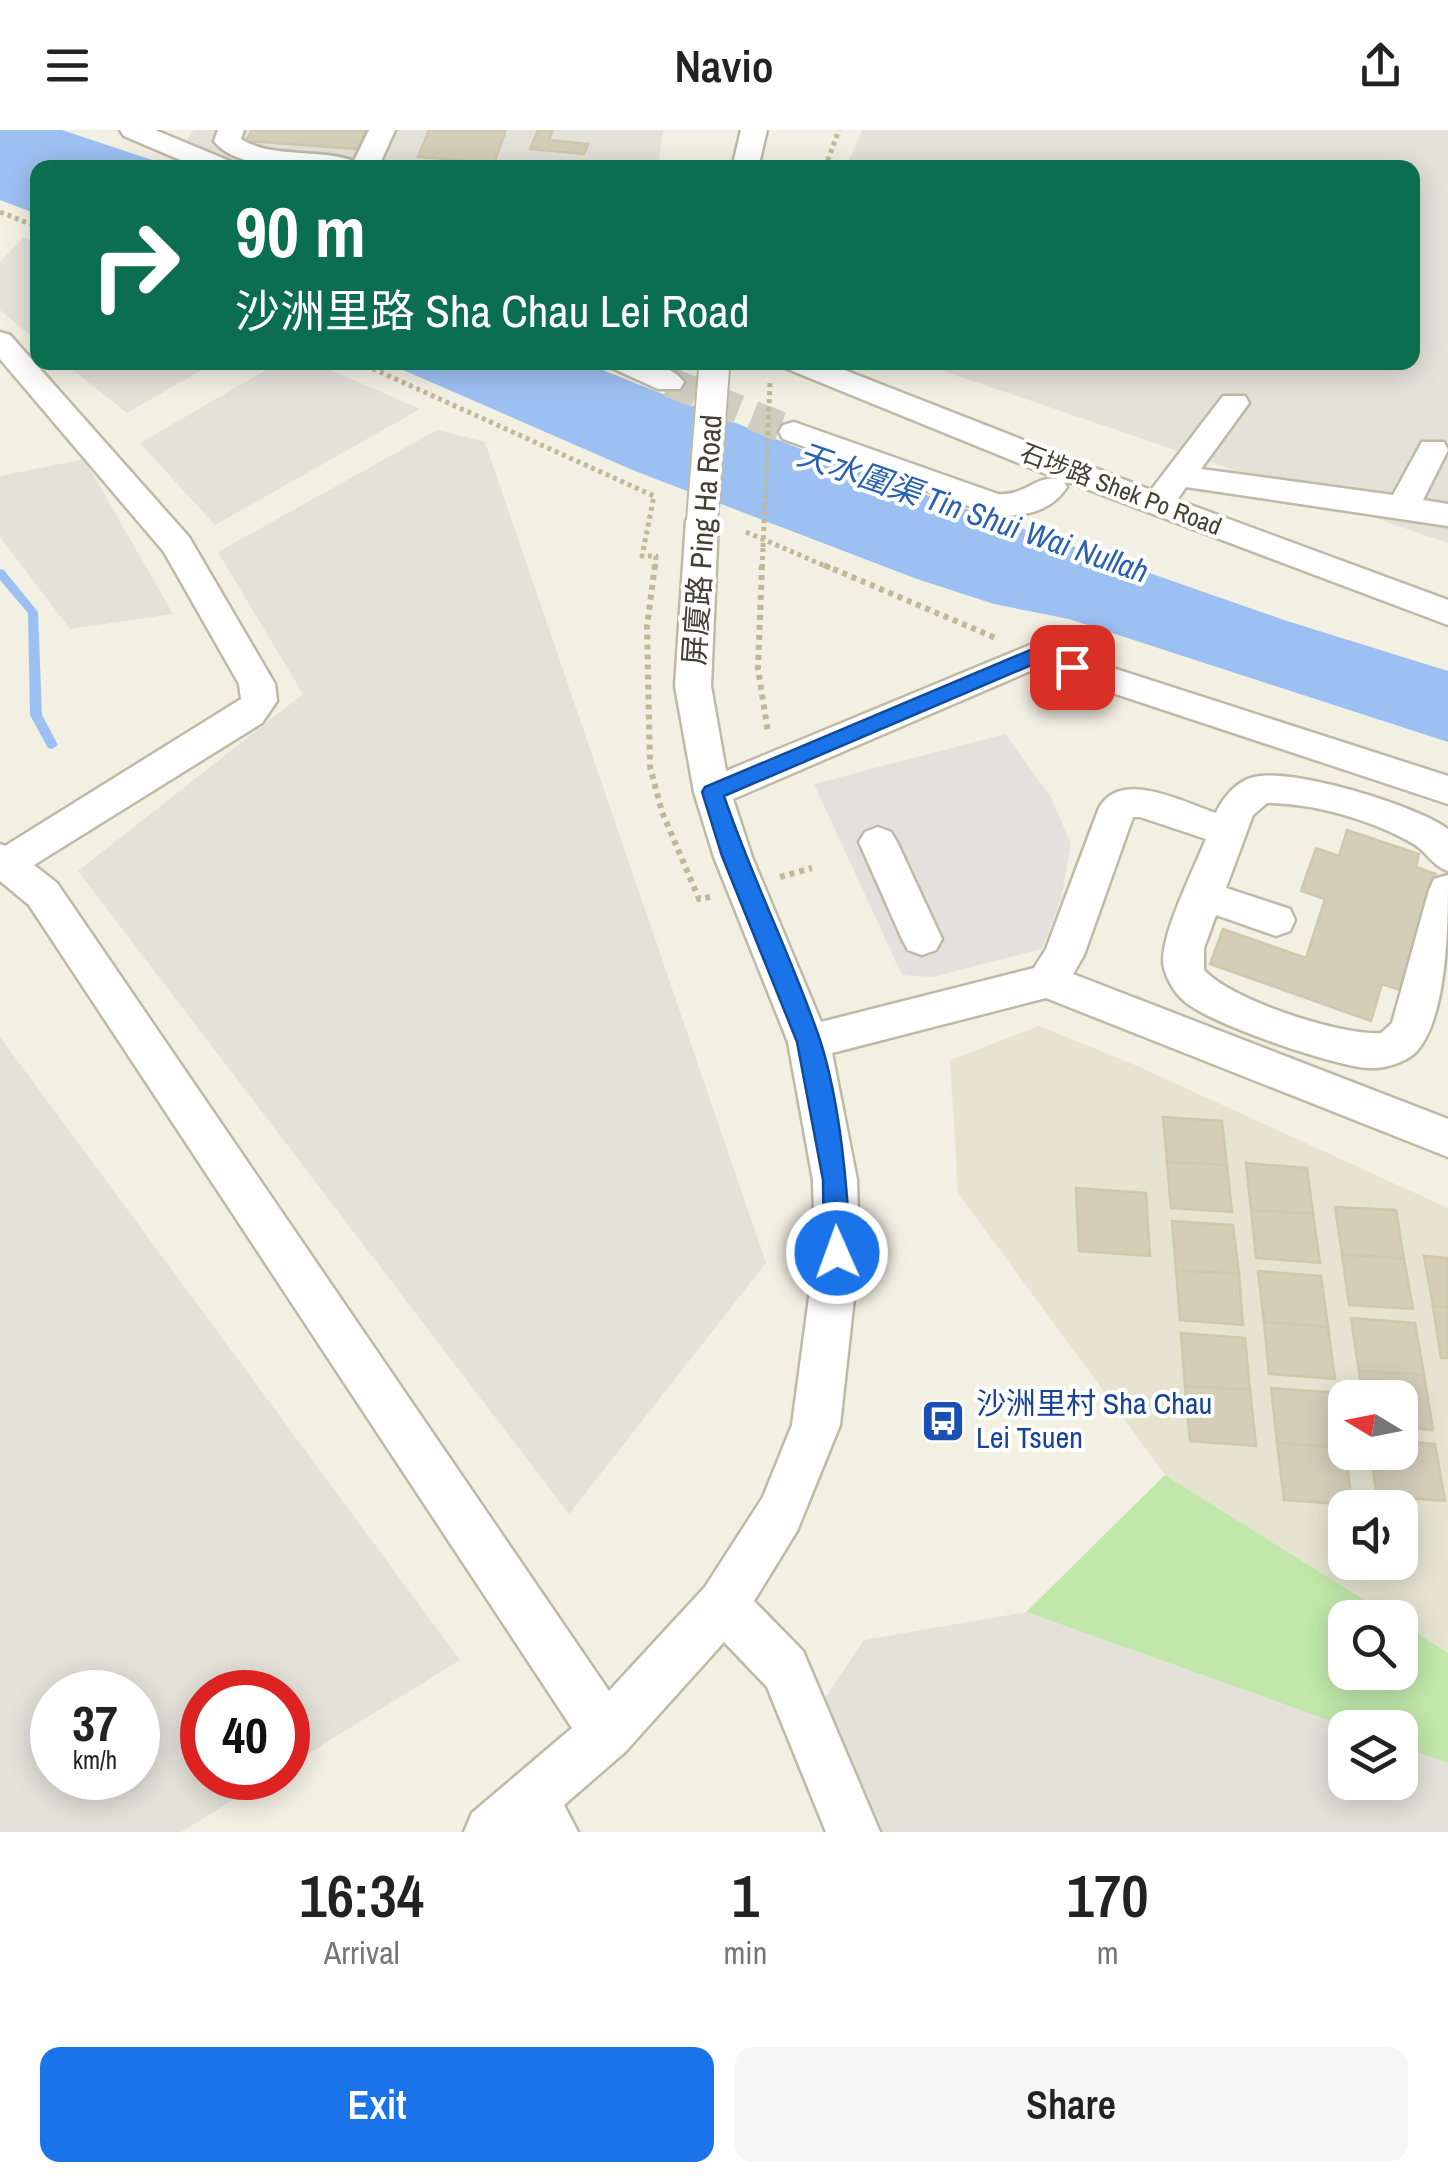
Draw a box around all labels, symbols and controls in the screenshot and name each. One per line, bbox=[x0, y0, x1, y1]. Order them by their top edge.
text: Navio bbox=[674, 35, 774, 96]
icon: menu bbox=[40, 38, 95, 93]
icon: share bbox=[1353, 38, 1408, 93]
text: 90 m bbox=[235, 185, 366, 279]
icon: right bbox=[70, 200, 200, 330]
text: 沙洲里路 Sha Chau Lei Road bbox=[235, 280, 749, 341]
street label: 屏廈路 Ping Ha Road bbox=[673, 413, 731, 667]
water label: 天水圍渠 Tin Shui Wai Nullah bbox=[792, 432, 1154, 593]
street label: 石埗路 Shek Po Road bbox=[1016, 435, 1226, 543]
pin bbox=[1030, 625, 1115, 710]
icon: arrive bbox=[1045, 640, 1100, 695]
position arrow bbox=[785, 1201, 889, 1305]
north arrow bbox=[1328, 1380, 1418, 1470]
map controls bbox=[1328, 1380, 1418, 1800]
place label: 沙洲里村 Sha Chau Lei Tsuen bbox=[976, 1383, 1212, 1457]
bus stop icon: 沙洲里村 Sha Chau Lei Tsuen bbox=[920, 1398, 966, 1444]
button: sound bbox=[1328, 1490, 1418, 1580]
button: search bbox=[1328, 1600, 1418, 1690]
speed limit sign: 40 bbox=[180, 1670, 310, 1800]
text: 37 bbox=[72, 1689, 118, 1757]
button: layers bbox=[1328, 1710, 1418, 1800]
text: km/h bbox=[73, 1743, 117, 1777]
text: 16:34 bbox=[299, 1855, 424, 1936]
text: 1 bbox=[732, 1855, 759, 1936]
text: 170 bbox=[1067, 1855, 1149, 1936]
text: Arrival bbox=[324, 1931, 400, 1974]
text: min bbox=[724, 1931, 767, 1974]
text: m bbox=[1097, 1931, 1119, 1974]
button: Exit bbox=[40, 2047, 714, 2162]
button: Share bbox=[734, 2047, 1408, 2162]

